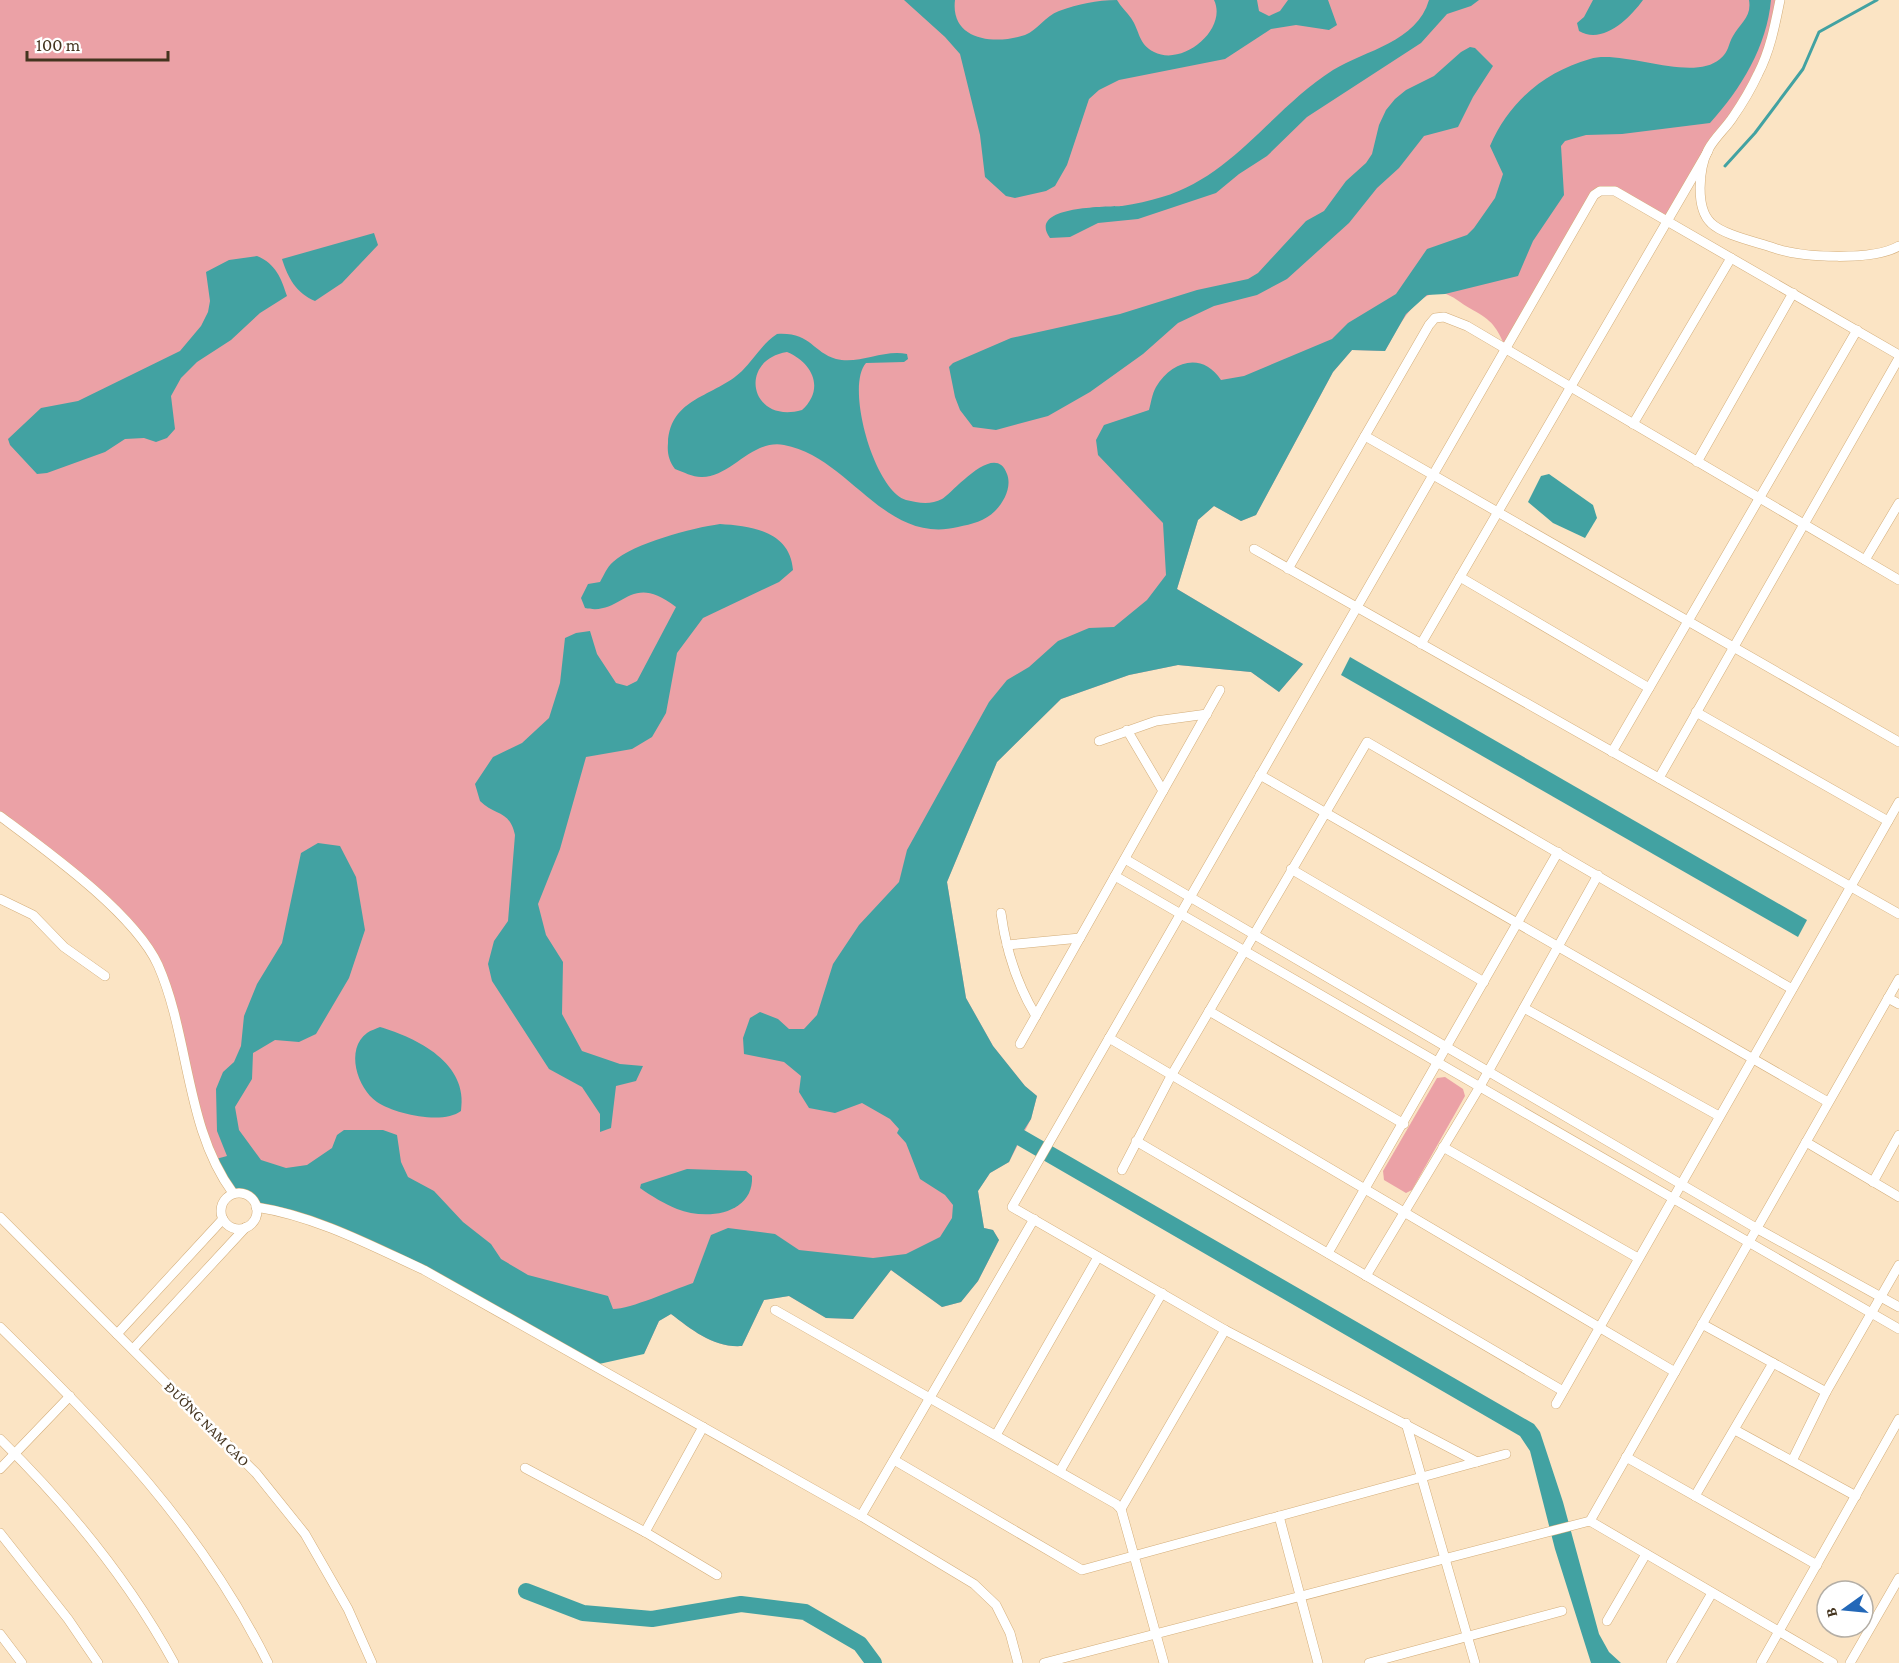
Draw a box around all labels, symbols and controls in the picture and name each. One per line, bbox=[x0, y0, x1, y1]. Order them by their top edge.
scale bar bbox=[27, 24, 168, 62]
text: 100 m bbox=[36, 35, 81, 55]
street label: ĐƯỜNG NAM CAO bbox=[161, 1378, 253, 1470]
north arrow bbox=[1815, 1579, 1875, 1639]
text: B bbox=[1822, 1606, 1840, 1619]

